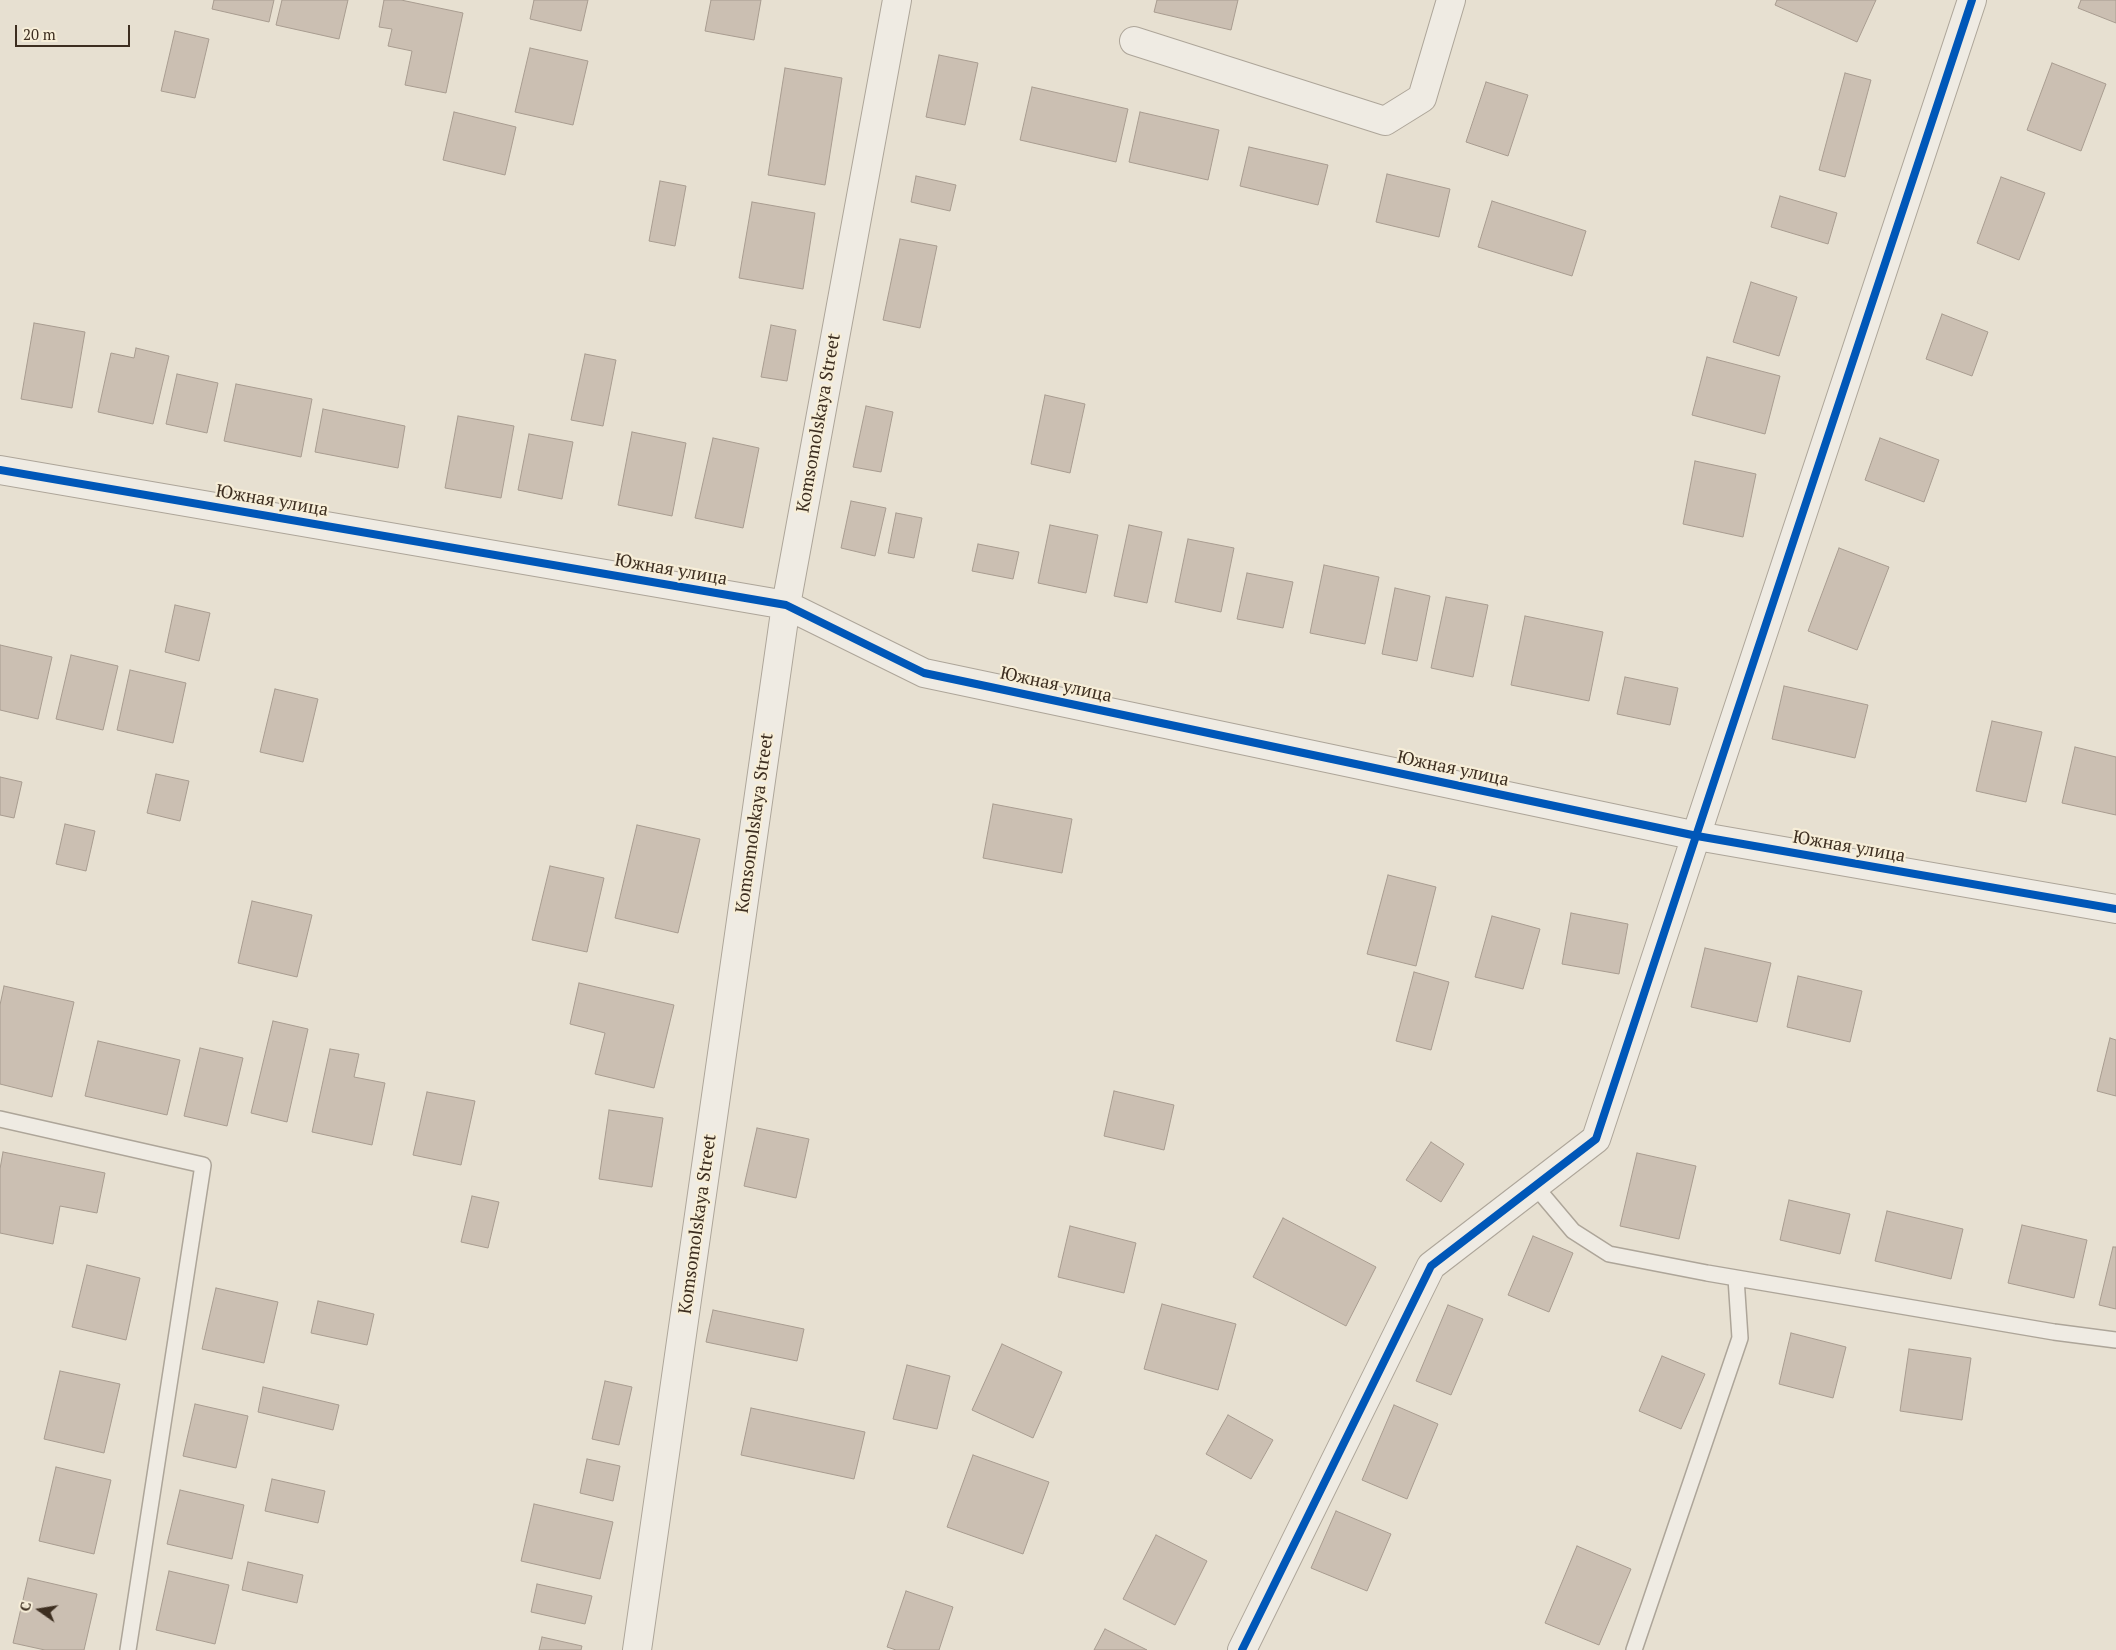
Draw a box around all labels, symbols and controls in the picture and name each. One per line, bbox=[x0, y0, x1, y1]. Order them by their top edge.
scale bar bbox=[18, 15, 132, 47]
text: 20 m bbox=[23, 24, 56, 44]
street label: Komsomolskaya Street bbox=[793, 332, 845, 514]
street label: Южная улица bbox=[214, 480, 330, 522]
street label: Южная улица bbox=[613, 549, 729, 591]
street label: Южная улица bbox=[998, 663, 1114, 707]
street label: Komsomolskaya Street bbox=[732, 732, 778, 914]
street label: Южная улица bbox=[1395, 747, 1511, 791]
street label: Южная улица bbox=[1791, 826, 1907, 868]
street label: Komsomolskaya Street bbox=[675, 1133, 721, 1315]
north arrow bbox=[15, 1585, 65, 1635]
text: С bbox=[15, 1600, 35, 1613]

